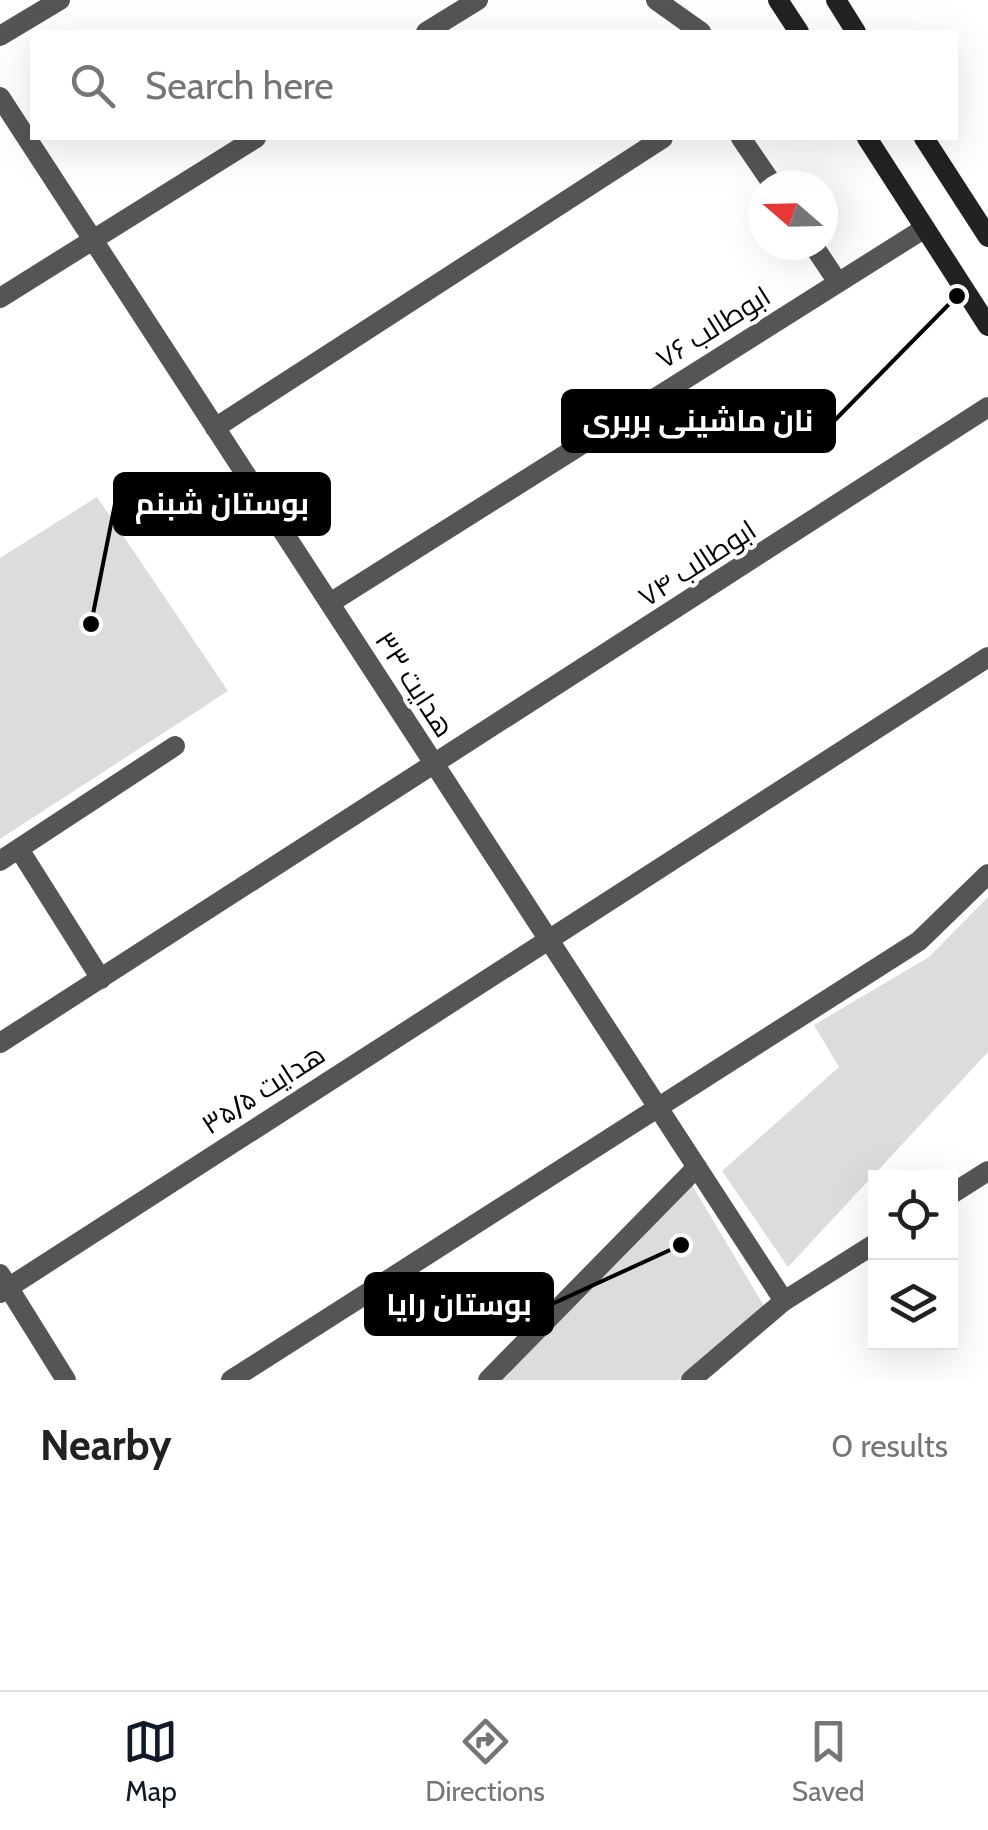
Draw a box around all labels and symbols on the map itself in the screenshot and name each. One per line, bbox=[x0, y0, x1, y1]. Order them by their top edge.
north arrow bbox=[748, 170, 838, 260]
street label: ابوطالب ۷۶ bbox=[650, 279, 776, 375]
callout: نان ماشینی بربری bbox=[563, 391, 834, 451]
text: نان ماشینی بربری bbox=[583, 402, 813, 439]
callout: بوستان شبنم bbox=[115, 474, 329, 534]
text: بوستان شبنم bbox=[135, 485, 309, 524]
street label: ابوطالب ۷۴ bbox=[632, 512, 762, 614]
street label: هدایت ۳۳ bbox=[368, 625, 462, 743]
street label: هدایت ۳۵/۵ bbox=[195, 1037, 331, 1141]
callout: بوستان رایا bbox=[366, 1274, 552, 1334]
text: بوستان رایا bbox=[386, 1286, 532, 1323]

